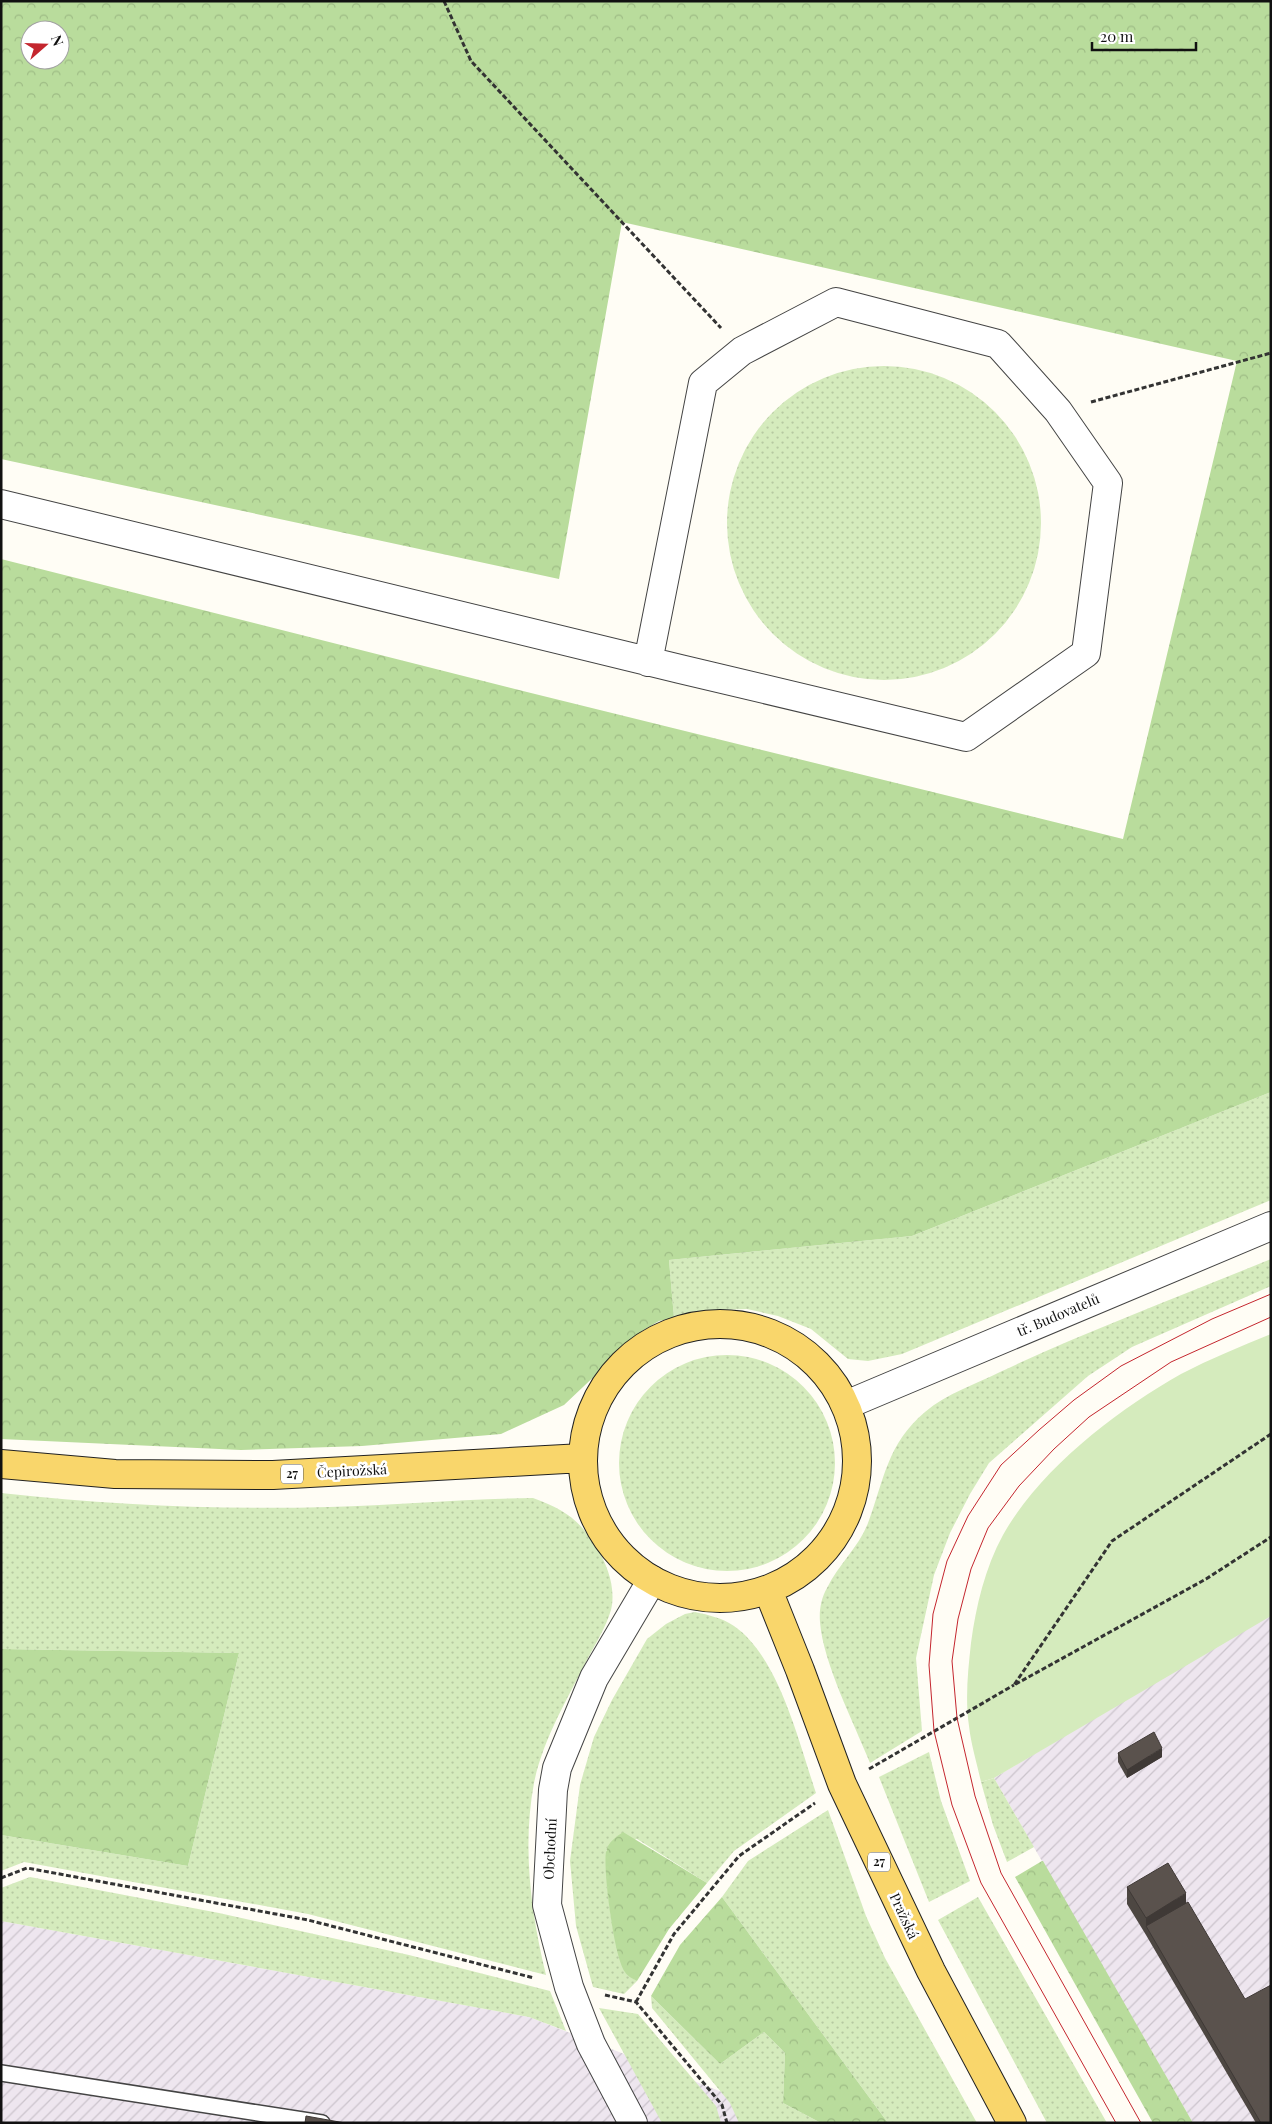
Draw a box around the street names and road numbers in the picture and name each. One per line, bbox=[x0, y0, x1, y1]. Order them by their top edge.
street label: tř. Budovatelů bbox=[1014, 1289, 1102, 1341]
street label: Čepirožská bbox=[317, 1459, 387, 1482]
road number: 27 bbox=[281, 1465, 303, 1484]
street label: Obchodní bbox=[538, 1818, 561, 1880]
road number: 27 bbox=[868, 1852, 890, 1871]
street label: Pražská bbox=[886, 1890, 923, 1942]

